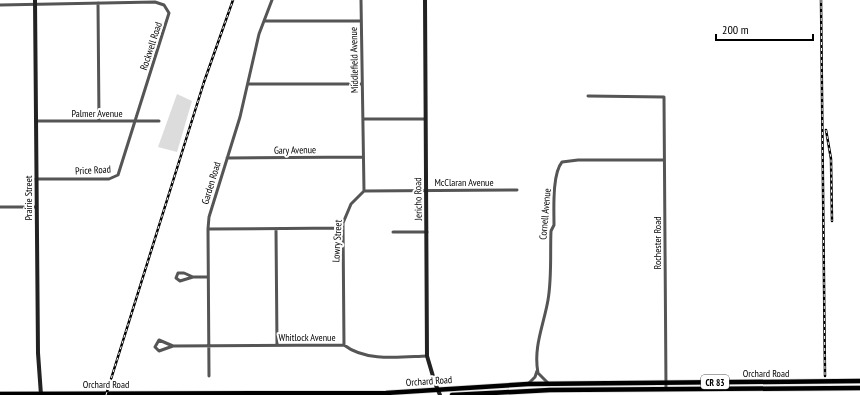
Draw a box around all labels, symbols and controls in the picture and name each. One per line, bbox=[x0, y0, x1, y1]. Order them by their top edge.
scale bar bbox=[716, 16, 813, 42]
street label: Rockwell Road bbox=[137, 20, 165, 72]
text: 200 m bbox=[722, 22, 749, 37]
street label: Middlefield Avenue bbox=[347, 27, 361, 93]
street label: Palmer Avenue bbox=[71, 107, 123, 120]
street label: Gary Avenue bbox=[274, 143, 316, 157]
street label: Garden Road bbox=[198, 160, 224, 206]
street label: Price Road bbox=[75, 163, 111, 177]
street label: Prairie Street bbox=[22, 175, 35, 221]
street label: McClaran Avenue bbox=[434, 176, 494, 189]
street label: Jericho Road bbox=[411, 177, 425, 222]
street label: Cornell Avenue bbox=[536, 188, 554, 240]
street label: Rochester Road bbox=[651, 217, 664, 269]
street label: Lowry Street bbox=[329, 219, 345, 263]
street label: Whitlock Avenue bbox=[278, 331, 336, 344]
street label: Orchard Road bbox=[743, 367, 789, 380]
street label: Orchard Road bbox=[405, 373, 453, 389]
road number: CR 83 bbox=[701, 375, 729, 389]
street label: Orchard Road bbox=[83, 378, 129, 391]

